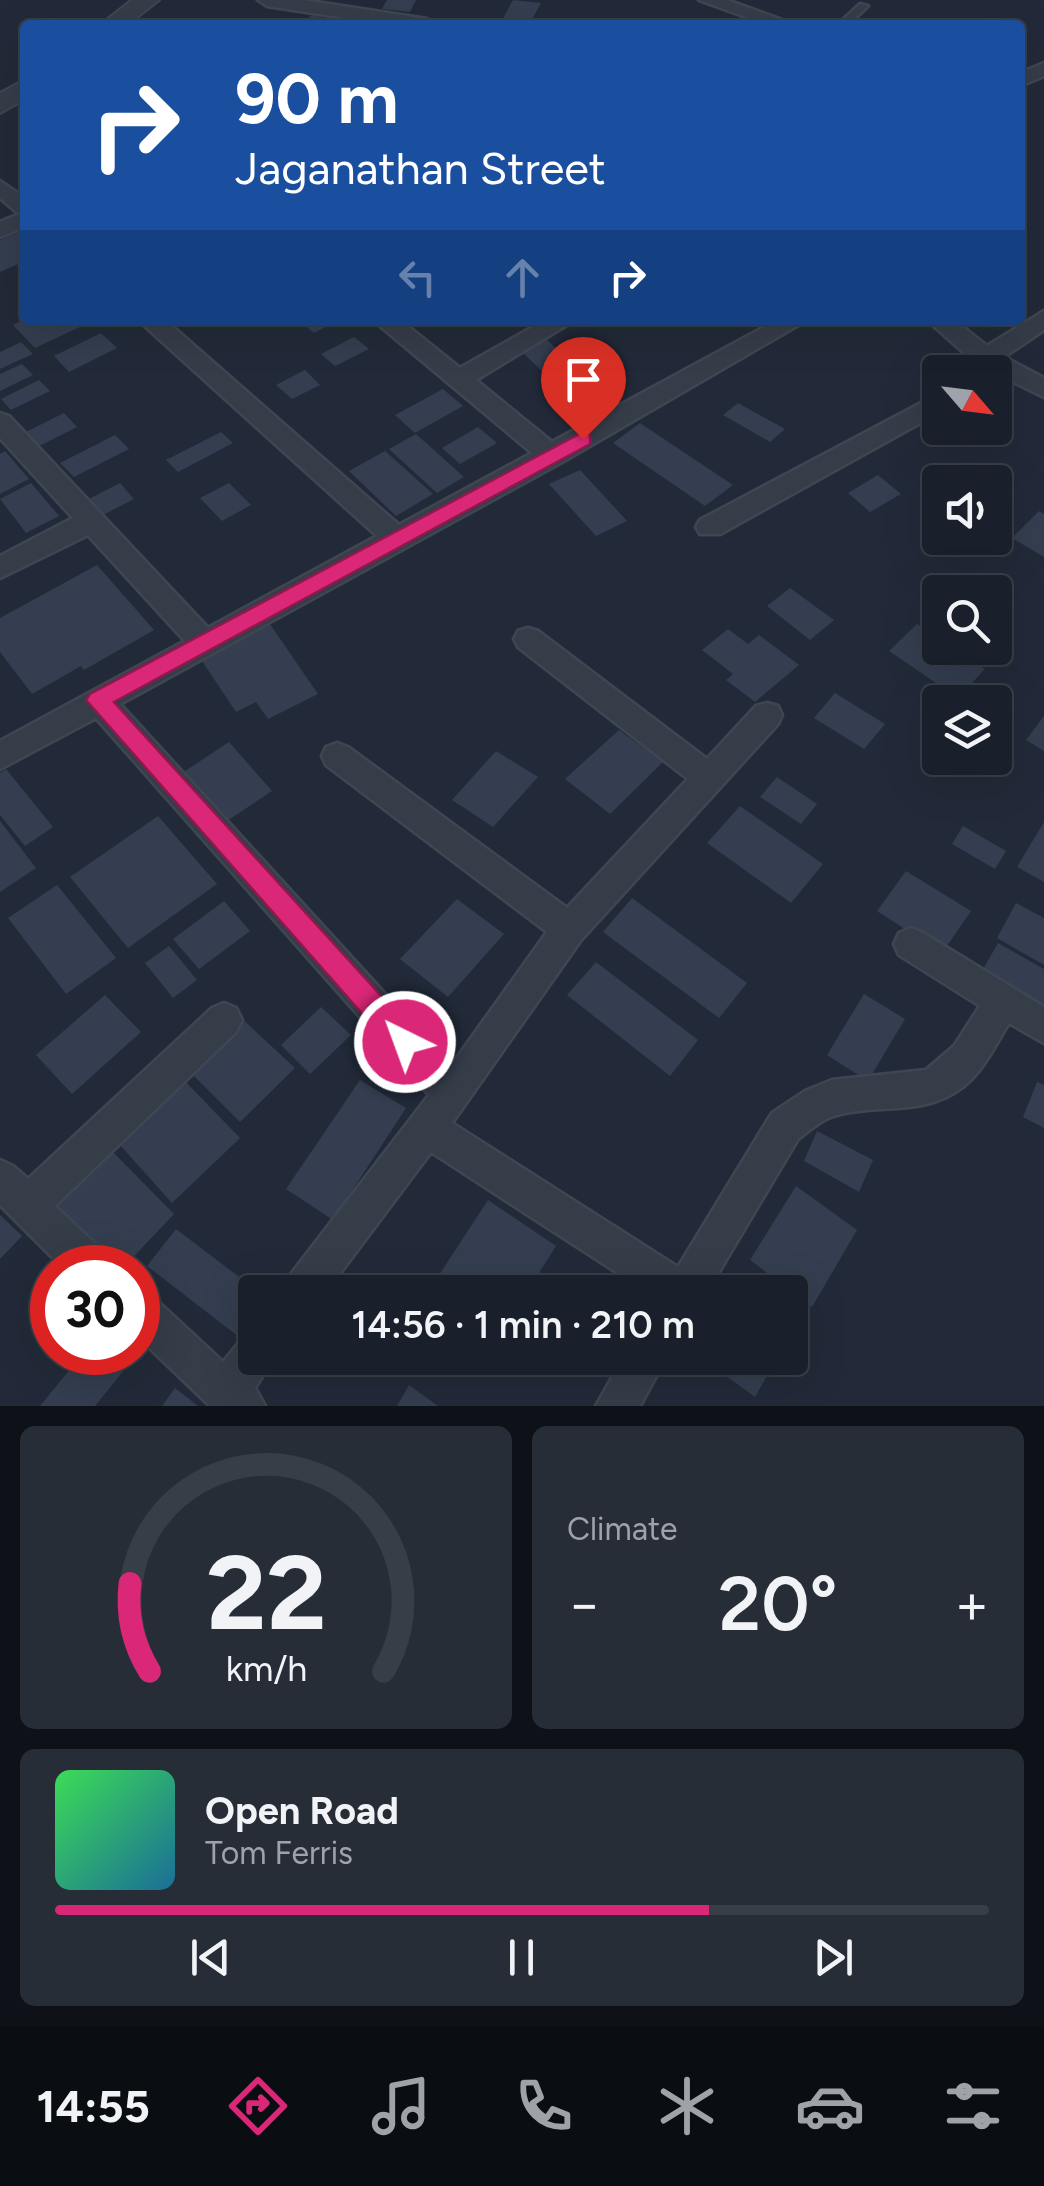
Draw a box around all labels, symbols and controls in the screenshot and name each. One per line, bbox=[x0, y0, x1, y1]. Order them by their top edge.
text: 90 m bbox=[235, 56, 399, 141]
icon: right bbox=[70, 60, 200, 190]
text: Jaganathan Street bbox=[235, 141, 606, 195]
icon: left bbox=[390, 250, 445, 305]
icon: ahead bbox=[495, 250, 550, 305]
icon: right bbox=[600, 250, 655, 305]
pin bbox=[541, 337, 626, 440]
icon: arrive bbox=[556, 352, 611, 407]
north arrow bbox=[922, 355, 1012, 445]
map controls bbox=[922, 355, 1012, 775]
button: sound bbox=[922, 465, 1012, 555]
button: search bbox=[922, 575, 1012, 665]
button: layers bbox=[922, 685, 1012, 775]
position arrow bbox=[353, 990, 457, 1094]
speed limit sign: 30 bbox=[30, 1245, 160, 1375]
text: 14:56 · 1 min · 210 m bbox=[351, 1302, 695, 1348]
text: Climate bbox=[567, 1510, 678, 1548]
text: 22 bbox=[206, 1530, 326, 1655]
text: 20° bbox=[718, 1559, 838, 1649]
text: − bbox=[567, 1571, 601, 1637]
text: + bbox=[955, 1571, 989, 1637]
text: km/h bbox=[225, 1647, 307, 1690]
text: Open Road bbox=[205, 1788, 399, 1834]
text: Tom Ferris bbox=[205, 1834, 353, 1872]
icon: previous bbox=[183, 1930, 238, 1985]
icon: pause bbox=[494, 1930, 549, 1985]
icon: next bbox=[806, 1930, 861, 1985]
icon: directions bbox=[223, 2071, 293, 2141]
icon: music bbox=[366, 2071, 436, 2141]
icon: phone bbox=[509, 2071, 579, 2141]
icon: climate bbox=[652, 2071, 722, 2141]
icon: car bbox=[795, 2071, 865, 2141]
icon: filters bbox=[938, 2071, 1008, 2141]
text: 14:55 bbox=[36, 2079, 150, 2133]

